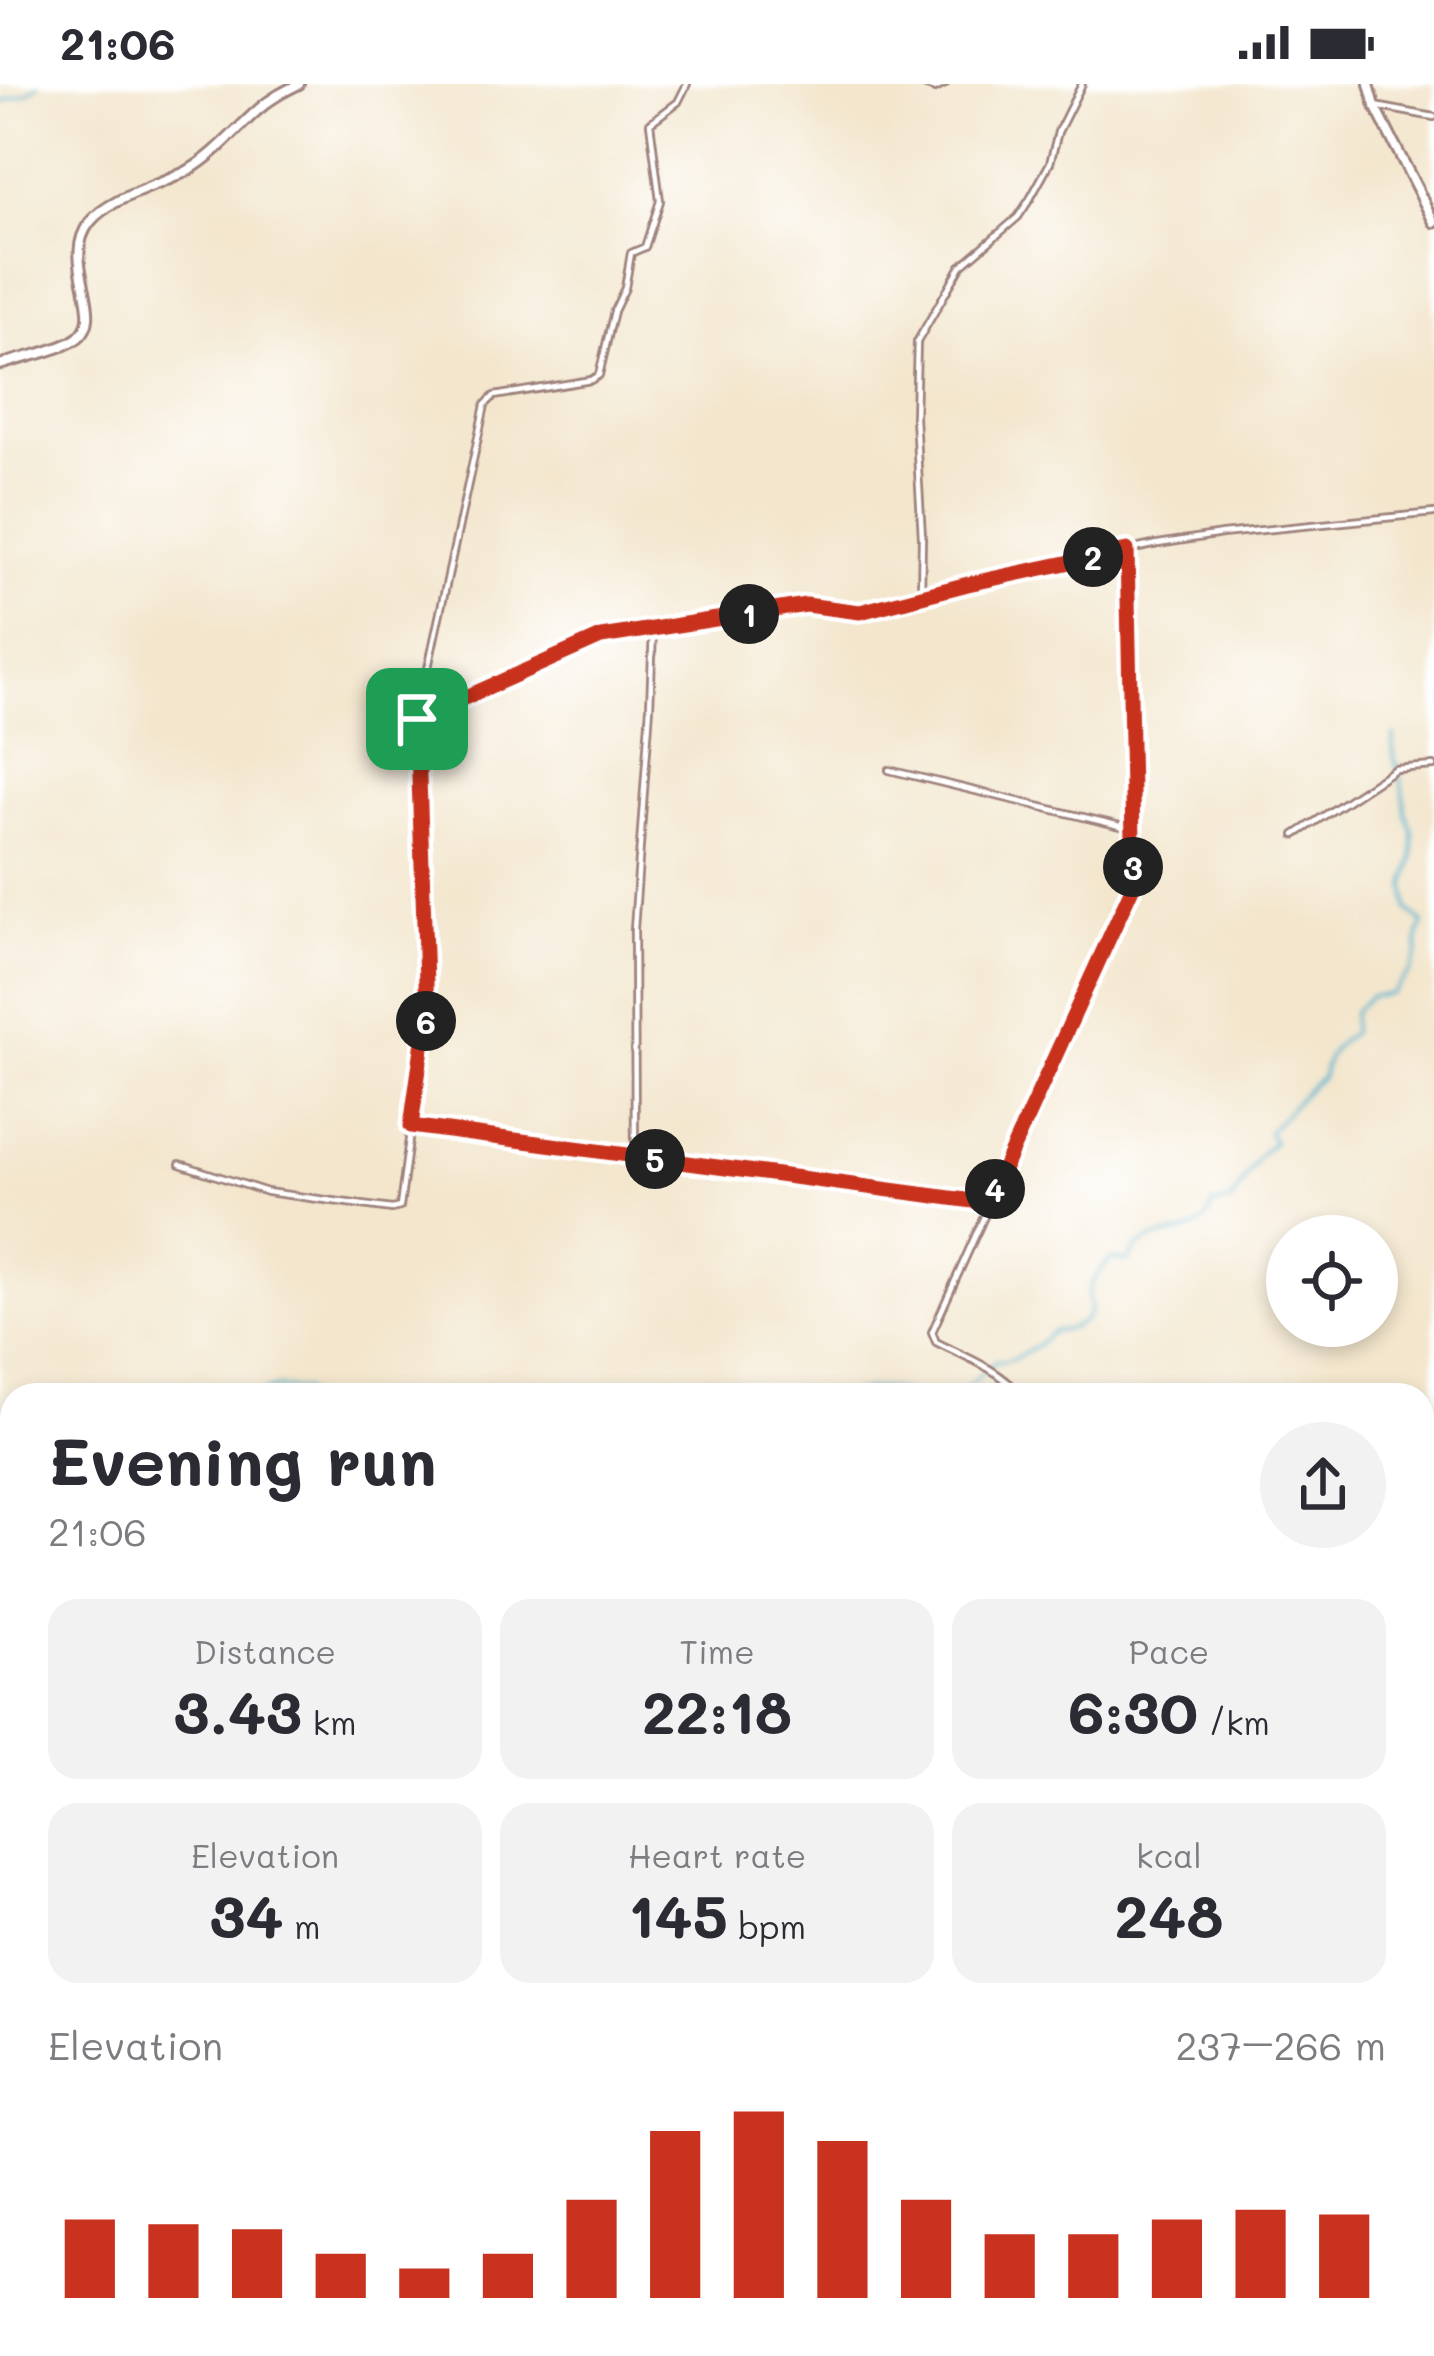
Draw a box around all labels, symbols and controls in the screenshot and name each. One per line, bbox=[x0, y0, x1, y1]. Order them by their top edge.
text: 21:06 bbox=[60, 13, 176, 71]
pin: 2 bbox=[1063, 527, 1123, 587]
text: 2 bbox=[1084, 535, 1102, 578]
pin: 1 bbox=[719, 584, 779, 644]
text: 1 bbox=[742, 592, 756, 635]
pin bbox=[366, 668, 468, 770]
icon: arrive bbox=[384, 686, 450, 752]
pin: 3 bbox=[1103, 837, 1163, 897]
text: 3 bbox=[1123, 845, 1143, 888]
pin: 6 bbox=[396, 991, 456, 1051]
text: 6 bbox=[416, 999, 436, 1042]
pin: 5 bbox=[625, 1129, 685, 1189]
text: 5 bbox=[645, 1137, 665, 1180]
pin: 4 bbox=[965, 1159, 1025, 1219]
text: 4 bbox=[985, 1167, 1005, 1210]
map controls bbox=[1266, 1215, 1398, 1347]
button: locate bbox=[1266, 1215, 1398, 1347]
text: Evening run bbox=[48, 1417, 437, 1503]
button: share bbox=[1260, 1422, 1386, 1548]
text: 21:06 bbox=[48, 1505, 147, 1556]
text: Distance bbox=[194, 1629, 336, 1672]
text: Time bbox=[679, 1629, 755, 1672]
text: Pace bbox=[1129, 1629, 1209, 1672]
text: 3.43 bbox=[174, 1672, 302, 1750]
text: 22:18 bbox=[642, 1672, 792, 1750]
text: 6:30 bbox=[1068, 1672, 1198, 1750]
text: km bbox=[302, 1700, 356, 1743]
text: /km bbox=[1198, 1700, 1270, 1743]
text: Elevation bbox=[191, 1833, 339, 1876]
text: Heart rate bbox=[628, 1833, 806, 1876]
text: kcal bbox=[1136, 1833, 1202, 1876]
text: 34 bbox=[210, 1876, 284, 1954]
text: 145 bbox=[628, 1876, 728, 1954]
text: 248 bbox=[1115, 1876, 1223, 1954]
text: m bbox=[284, 1904, 320, 1947]
text: bpm bbox=[728, 1904, 806, 1947]
text: Elevation bbox=[48, 2019, 223, 2070]
text: 237–266 m bbox=[1175, 2019, 1386, 2070]

